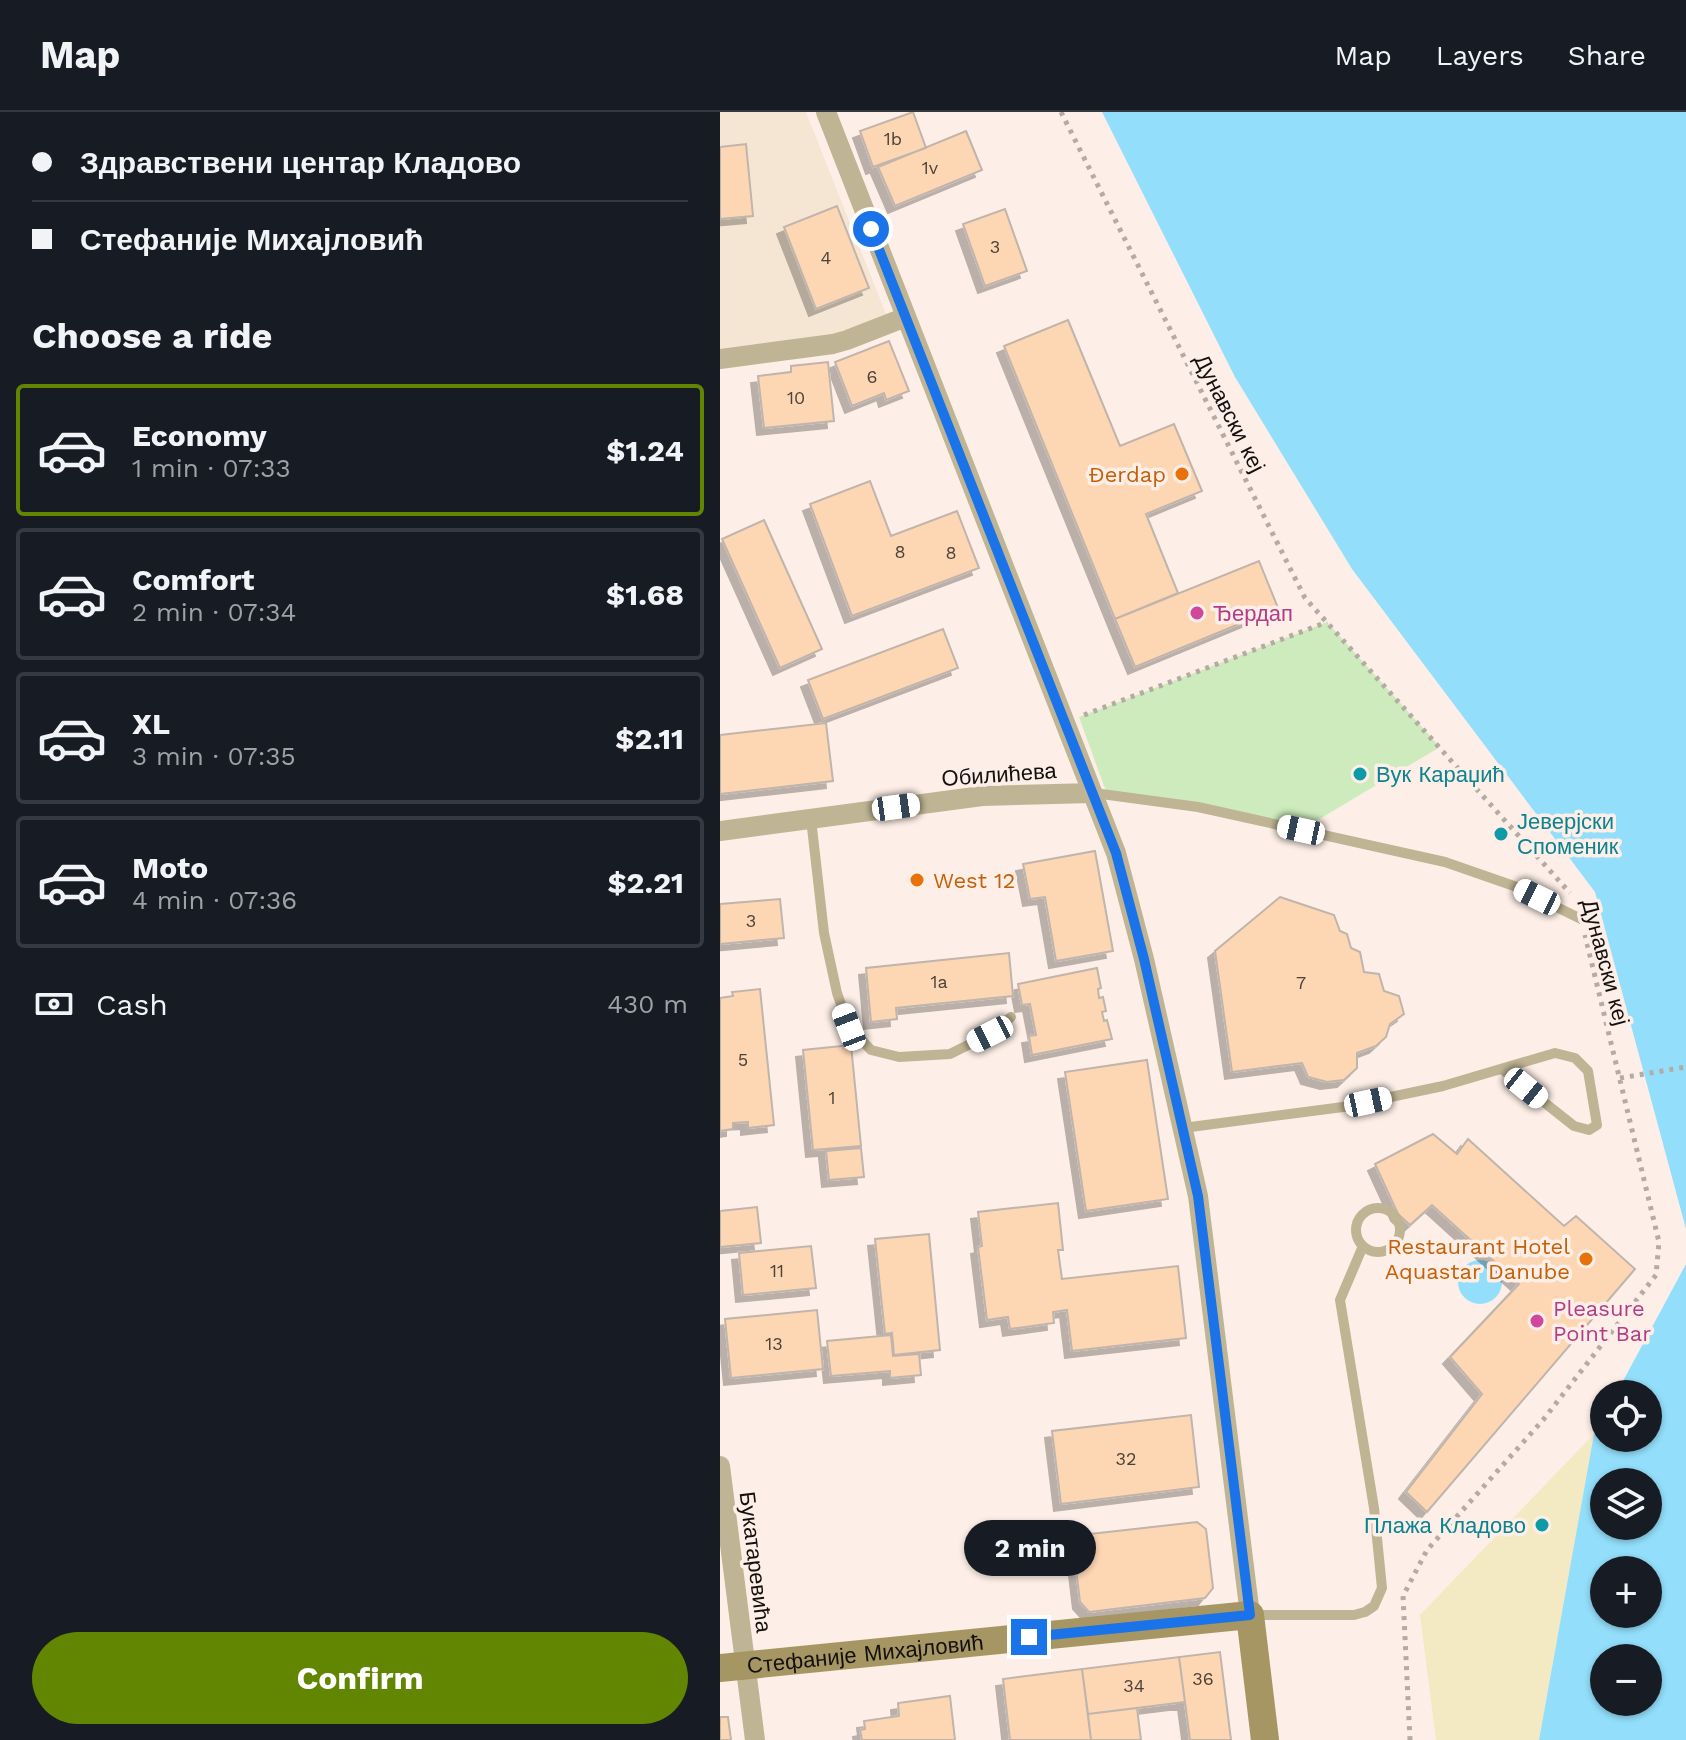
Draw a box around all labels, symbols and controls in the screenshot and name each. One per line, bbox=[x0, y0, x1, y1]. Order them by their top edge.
text: Map bbox=[40, 33, 120, 77]
text: Map bbox=[1335, 39, 1392, 72]
text: Layers bbox=[1436, 39, 1524, 72]
text: Share bbox=[1568, 39, 1646, 72]
house number: 1b bbox=[884, 128, 902, 149]
text: Здравствени центар Кладово bbox=[80, 145, 521, 180]
house number: 1v bbox=[922, 157, 939, 178]
route start bbox=[853, 211, 889, 247]
text: Стефаније Михајловић bbox=[80, 222, 423, 257]
house number: 3 bbox=[990, 236, 1000, 257]
house number: 4 bbox=[821, 247, 832, 268]
text: Choose a ride bbox=[32, 315, 272, 357]
street label: Дунавски кеј bbox=[1189, 350, 1270, 477]
house number: 6 bbox=[867, 366, 877, 387]
house number: 10 bbox=[787, 387, 805, 408]
icon: car bbox=[36, 414, 108, 486]
text: Economy bbox=[132, 418, 267, 453]
text: $1.24 bbox=[606, 433, 684, 468]
text: 1 min · 07:33 bbox=[132, 453, 291, 483]
place label: Đerdap bbox=[1088, 462, 1166, 487]
marker: Đerdap bbox=[1173, 465, 1191, 483]
house number: 8 bbox=[894, 541, 906, 562]
house number: 8 bbox=[945, 542, 957, 563]
icon: car bbox=[36, 558, 108, 630]
text: Comfort bbox=[132, 562, 254, 597]
text: $1.68 bbox=[606, 577, 684, 612]
text: 2 min · 07:34 bbox=[132, 597, 296, 627]
place label: Ђердап bbox=[1213, 601, 1293, 626]
marker: Ђердап bbox=[1188, 604, 1206, 622]
icon: car bbox=[36, 702, 108, 774]
text: XL bbox=[132, 706, 170, 741]
text: $2.11 bbox=[615, 721, 684, 756]
text: 3 min · 07:35 bbox=[132, 741, 296, 771]
street label: Обилићева bbox=[941, 758, 1058, 791]
place label: Вук Караџић bbox=[1376, 762, 1505, 787]
marker: Вук Караџић bbox=[1351, 765, 1369, 783]
car bbox=[871, 792, 921, 822]
place label: Јеверјски Споменик bbox=[1517, 809, 1619, 859]
car bbox=[1275, 813, 1327, 847]
marker: Јеверјски Споменик bbox=[1492, 825, 1510, 843]
icon: car bbox=[36, 846, 108, 918]
text: Moto bbox=[132, 850, 208, 885]
text: $2.21 bbox=[607, 865, 684, 900]
place label: West 12 bbox=[933, 868, 1015, 893]
marker: West 12 bbox=[908, 871, 926, 889]
car bbox=[1510, 876, 1564, 918]
text: 4 min · 07:36 bbox=[132, 885, 297, 915]
street label: Дунавски кеј bbox=[1577, 896, 1634, 1028]
house number: 3 bbox=[746, 910, 756, 931]
house number: 1a bbox=[930, 971, 948, 992]
house number: 7 bbox=[1296, 972, 1306, 993]
icon: cash bbox=[32, 982, 76, 1026]
text: Cash bbox=[96, 987, 168, 1022]
text: 430 m bbox=[607, 989, 688, 1019]
car bbox=[829, 1000, 869, 1054]
car bbox=[963, 1012, 1017, 1056]
house number: 5 bbox=[738, 1049, 748, 1070]
car bbox=[1500, 1064, 1552, 1112]
car bbox=[1342, 1085, 1394, 1119]
house number: 1 bbox=[828, 1087, 836, 1108]
place label: Restaurant Hotel Aquastar Danube bbox=[1385, 1234, 1570, 1284]
marker: Restaurant Hotel Aquastar Danube bbox=[1577, 1250, 1595, 1268]
house number: 11 bbox=[770, 1260, 784, 1281]
place label: Pleasure Point Bar bbox=[1553, 1296, 1651, 1346]
marker: Pleasure Point Bar bbox=[1528, 1312, 1546, 1330]
house number: 13 bbox=[765, 1333, 783, 1354]
map controls bbox=[1590, 1380, 1662, 1716]
button: locate bbox=[1590, 1380, 1662, 1452]
house number: 32 bbox=[1116, 1448, 1137, 1469]
button: layers bbox=[1590, 1468, 1662, 1540]
street label: Букатаревића bbox=[734, 1490, 777, 1635]
place label: Плажа Кладово bbox=[1364, 1513, 1526, 1538]
marker: Плажа Кладово bbox=[1533, 1516, 1551, 1534]
callout: 2 min bbox=[963, 1521, 1095, 1577]
text: 2 min bbox=[994, 1533, 1066, 1563]
button: + bbox=[1590, 1556, 1662, 1628]
route end bbox=[1011, 1619, 1047, 1655]
street label: Стефаније Михајловић bbox=[746, 1630, 985, 1678]
button: Confirm bbox=[32, 1632, 688, 1724]
button: − bbox=[1590, 1644, 1662, 1716]
house number: 36 bbox=[1192, 1668, 1214, 1689]
house number: 34 bbox=[1123, 1675, 1145, 1696]

